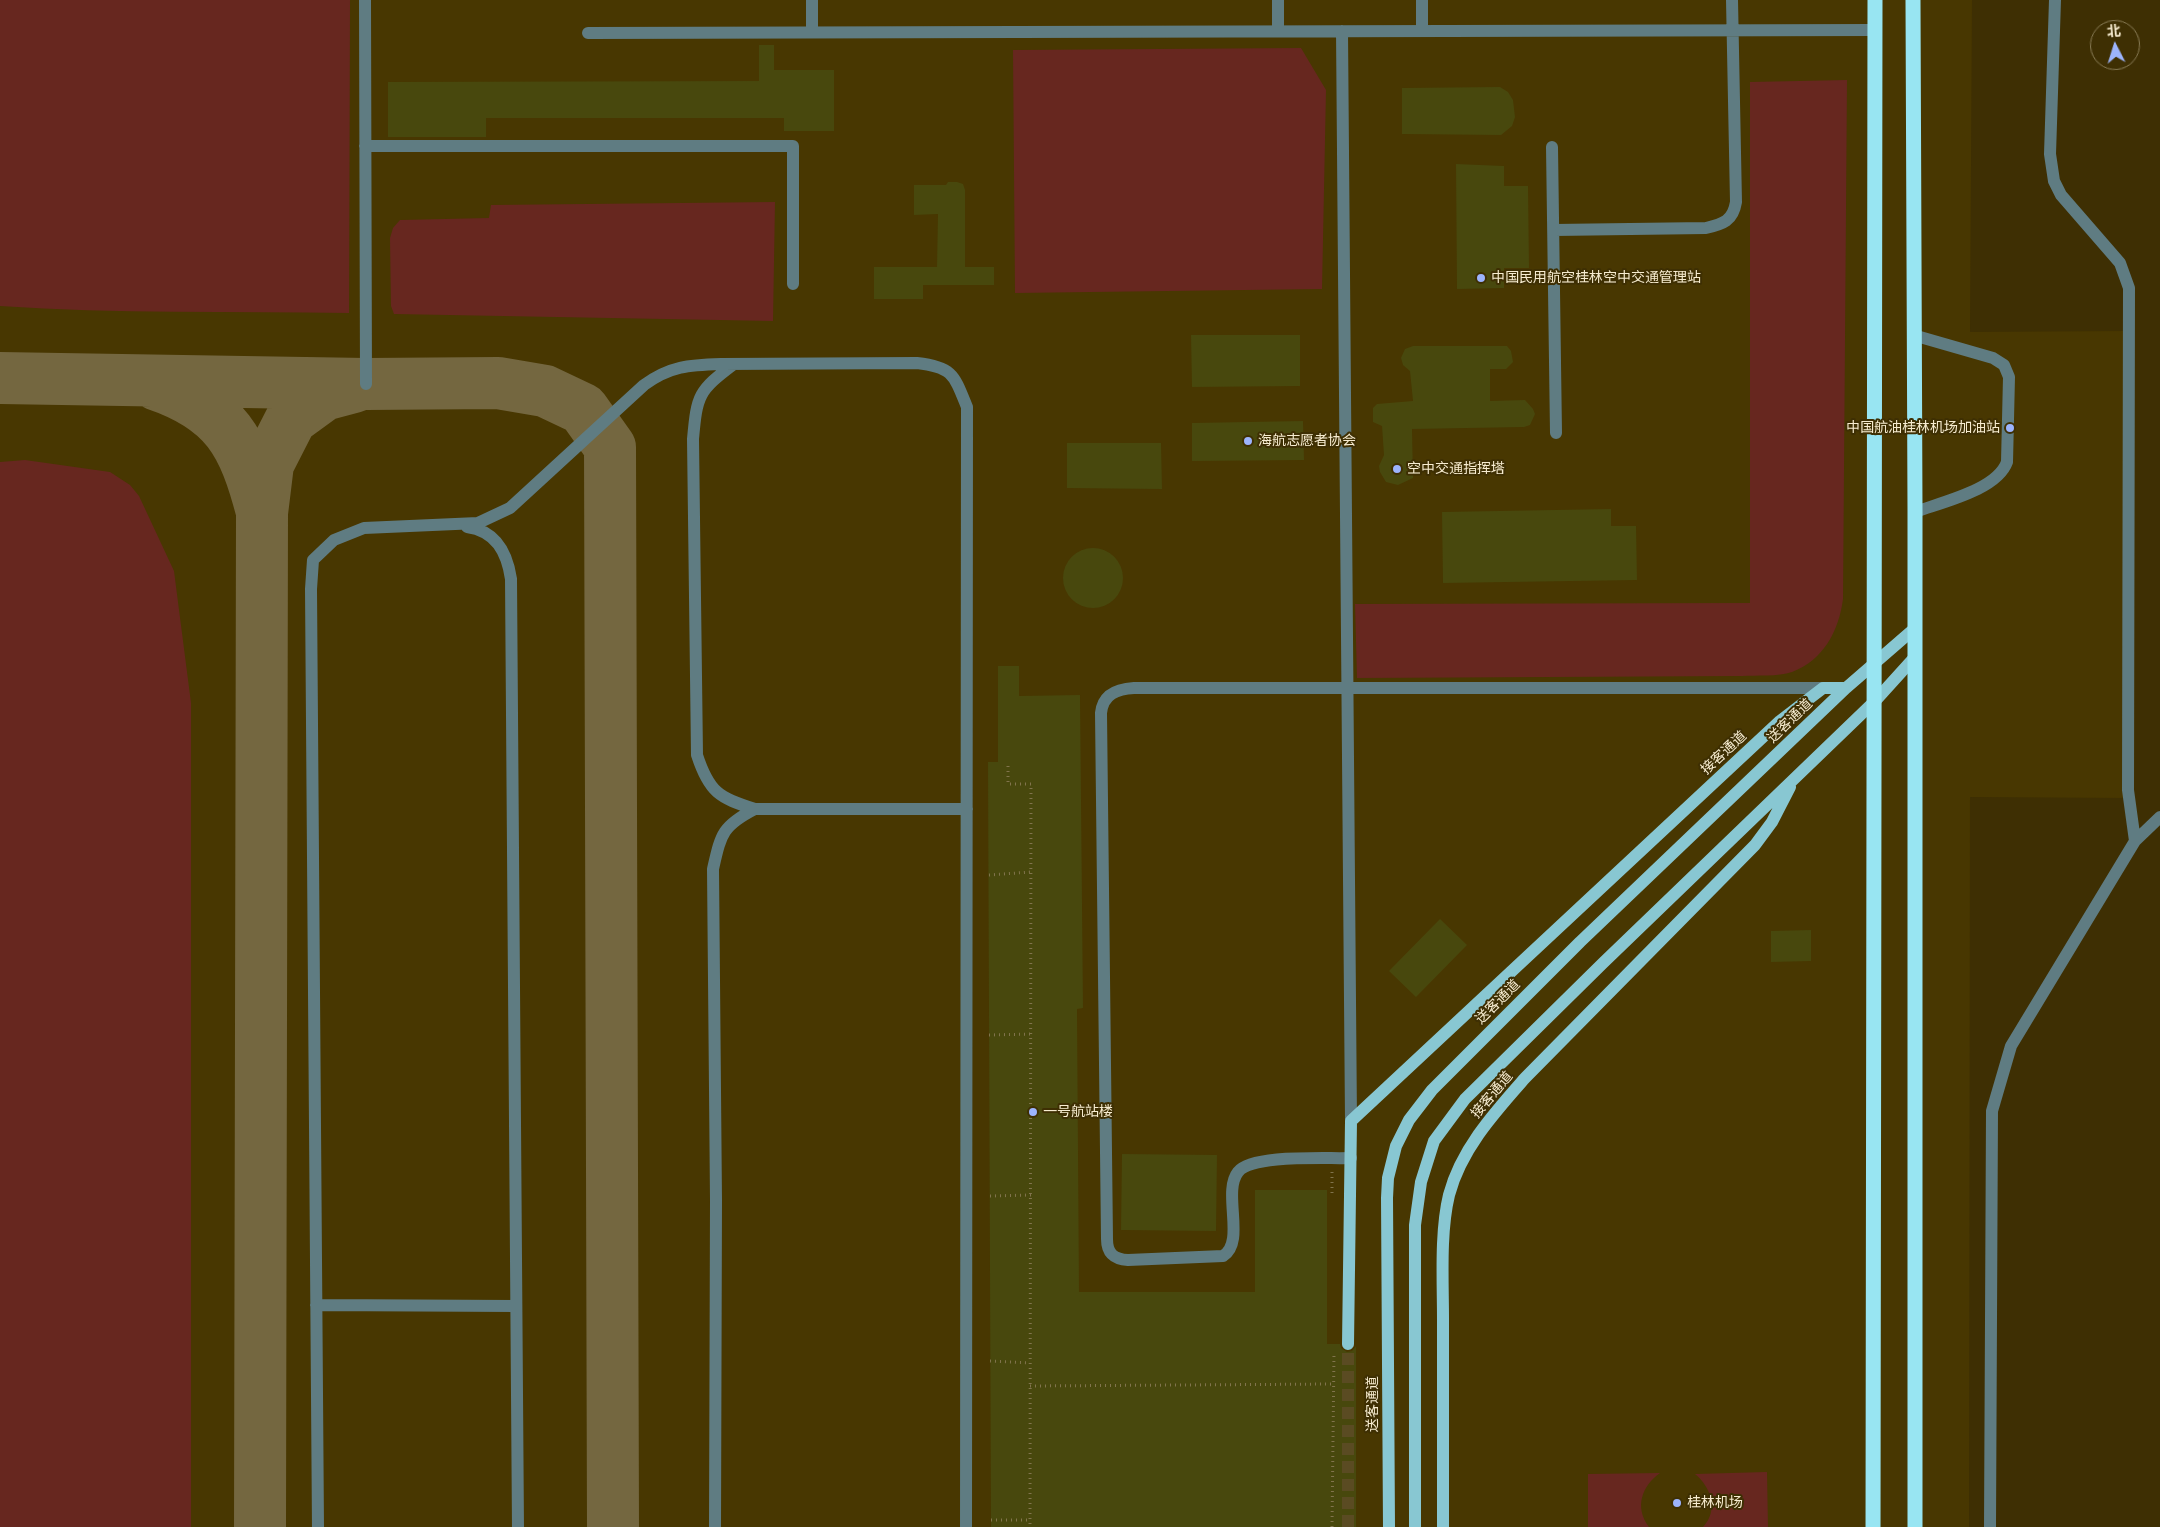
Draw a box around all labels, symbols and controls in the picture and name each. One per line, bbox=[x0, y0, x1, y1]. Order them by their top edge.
north arrow bbox=[2090, 20, 2140, 70]
text: 北 bbox=[2106, 21, 2122, 41]
place label: 中国民用航空桂林空中交通管理站 bbox=[1491, 270, 1701, 286]
marker: 中国民用航空桂林空中交通管理站 bbox=[1475, 272, 1487, 284]
place label: 中国航油桂林机场加油站 bbox=[1846, 420, 2000, 436]
marker: 中国航油桂林机场加油站 bbox=[2004, 422, 2016, 434]
place label: 海航志愿者协会 bbox=[1258, 433, 1356, 449]
marker: 海航志愿者协会 bbox=[1242, 435, 1254, 447]
place label: 空中交通指挥塔 bbox=[1407, 461, 1505, 477]
marker: 空中交通指挥塔 bbox=[1391, 463, 1403, 475]
street label: 送客通道 bbox=[1764, 696, 1816, 746]
street label: 接客通道 bbox=[1698, 728, 1750, 778]
street label: 送客通道 bbox=[1472, 976, 1524, 1028]
street label: 接客通道 bbox=[1468, 1068, 1516, 1122]
place label: 一号航站楼 bbox=[1043, 1104, 1113, 1120]
marker: 一号航站楼 bbox=[1027, 1106, 1039, 1118]
street label: 送客通道 bbox=[1365, 1376, 1381, 1432]
place label: 桂林机场 bbox=[1687, 1495, 1743, 1511]
marker: 桂林机场 bbox=[1671, 1497, 1683, 1509]

